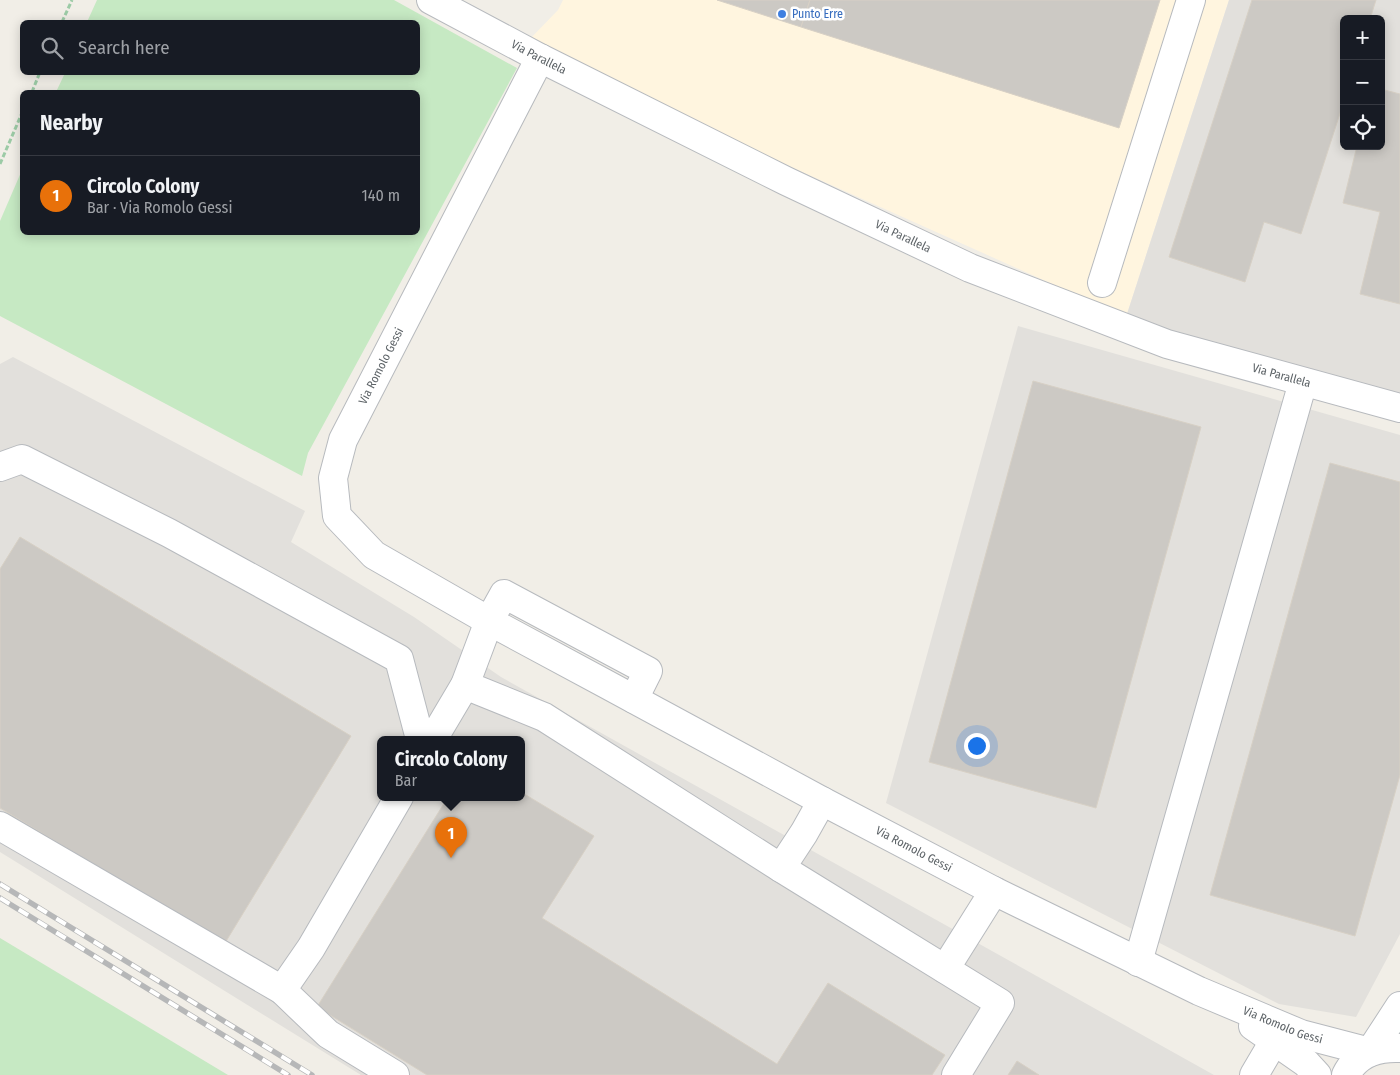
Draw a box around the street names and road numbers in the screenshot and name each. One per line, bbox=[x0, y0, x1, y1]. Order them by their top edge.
street label: Via Parallela bbox=[509, 37, 569, 77]
street label: Via Parallela bbox=[873, 217, 933, 256]
street label: Via Romolo Gessi bbox=[356, 325, 406, 407]
street label: Via Parallela bbox=[1251, 361, 1313, 390]
street label: Via Romolo Gessi bbox=[873, 823, 955, 875]
street label: Via Romolo Gessi bbox=[1241, 1003, 1324, 1046]

